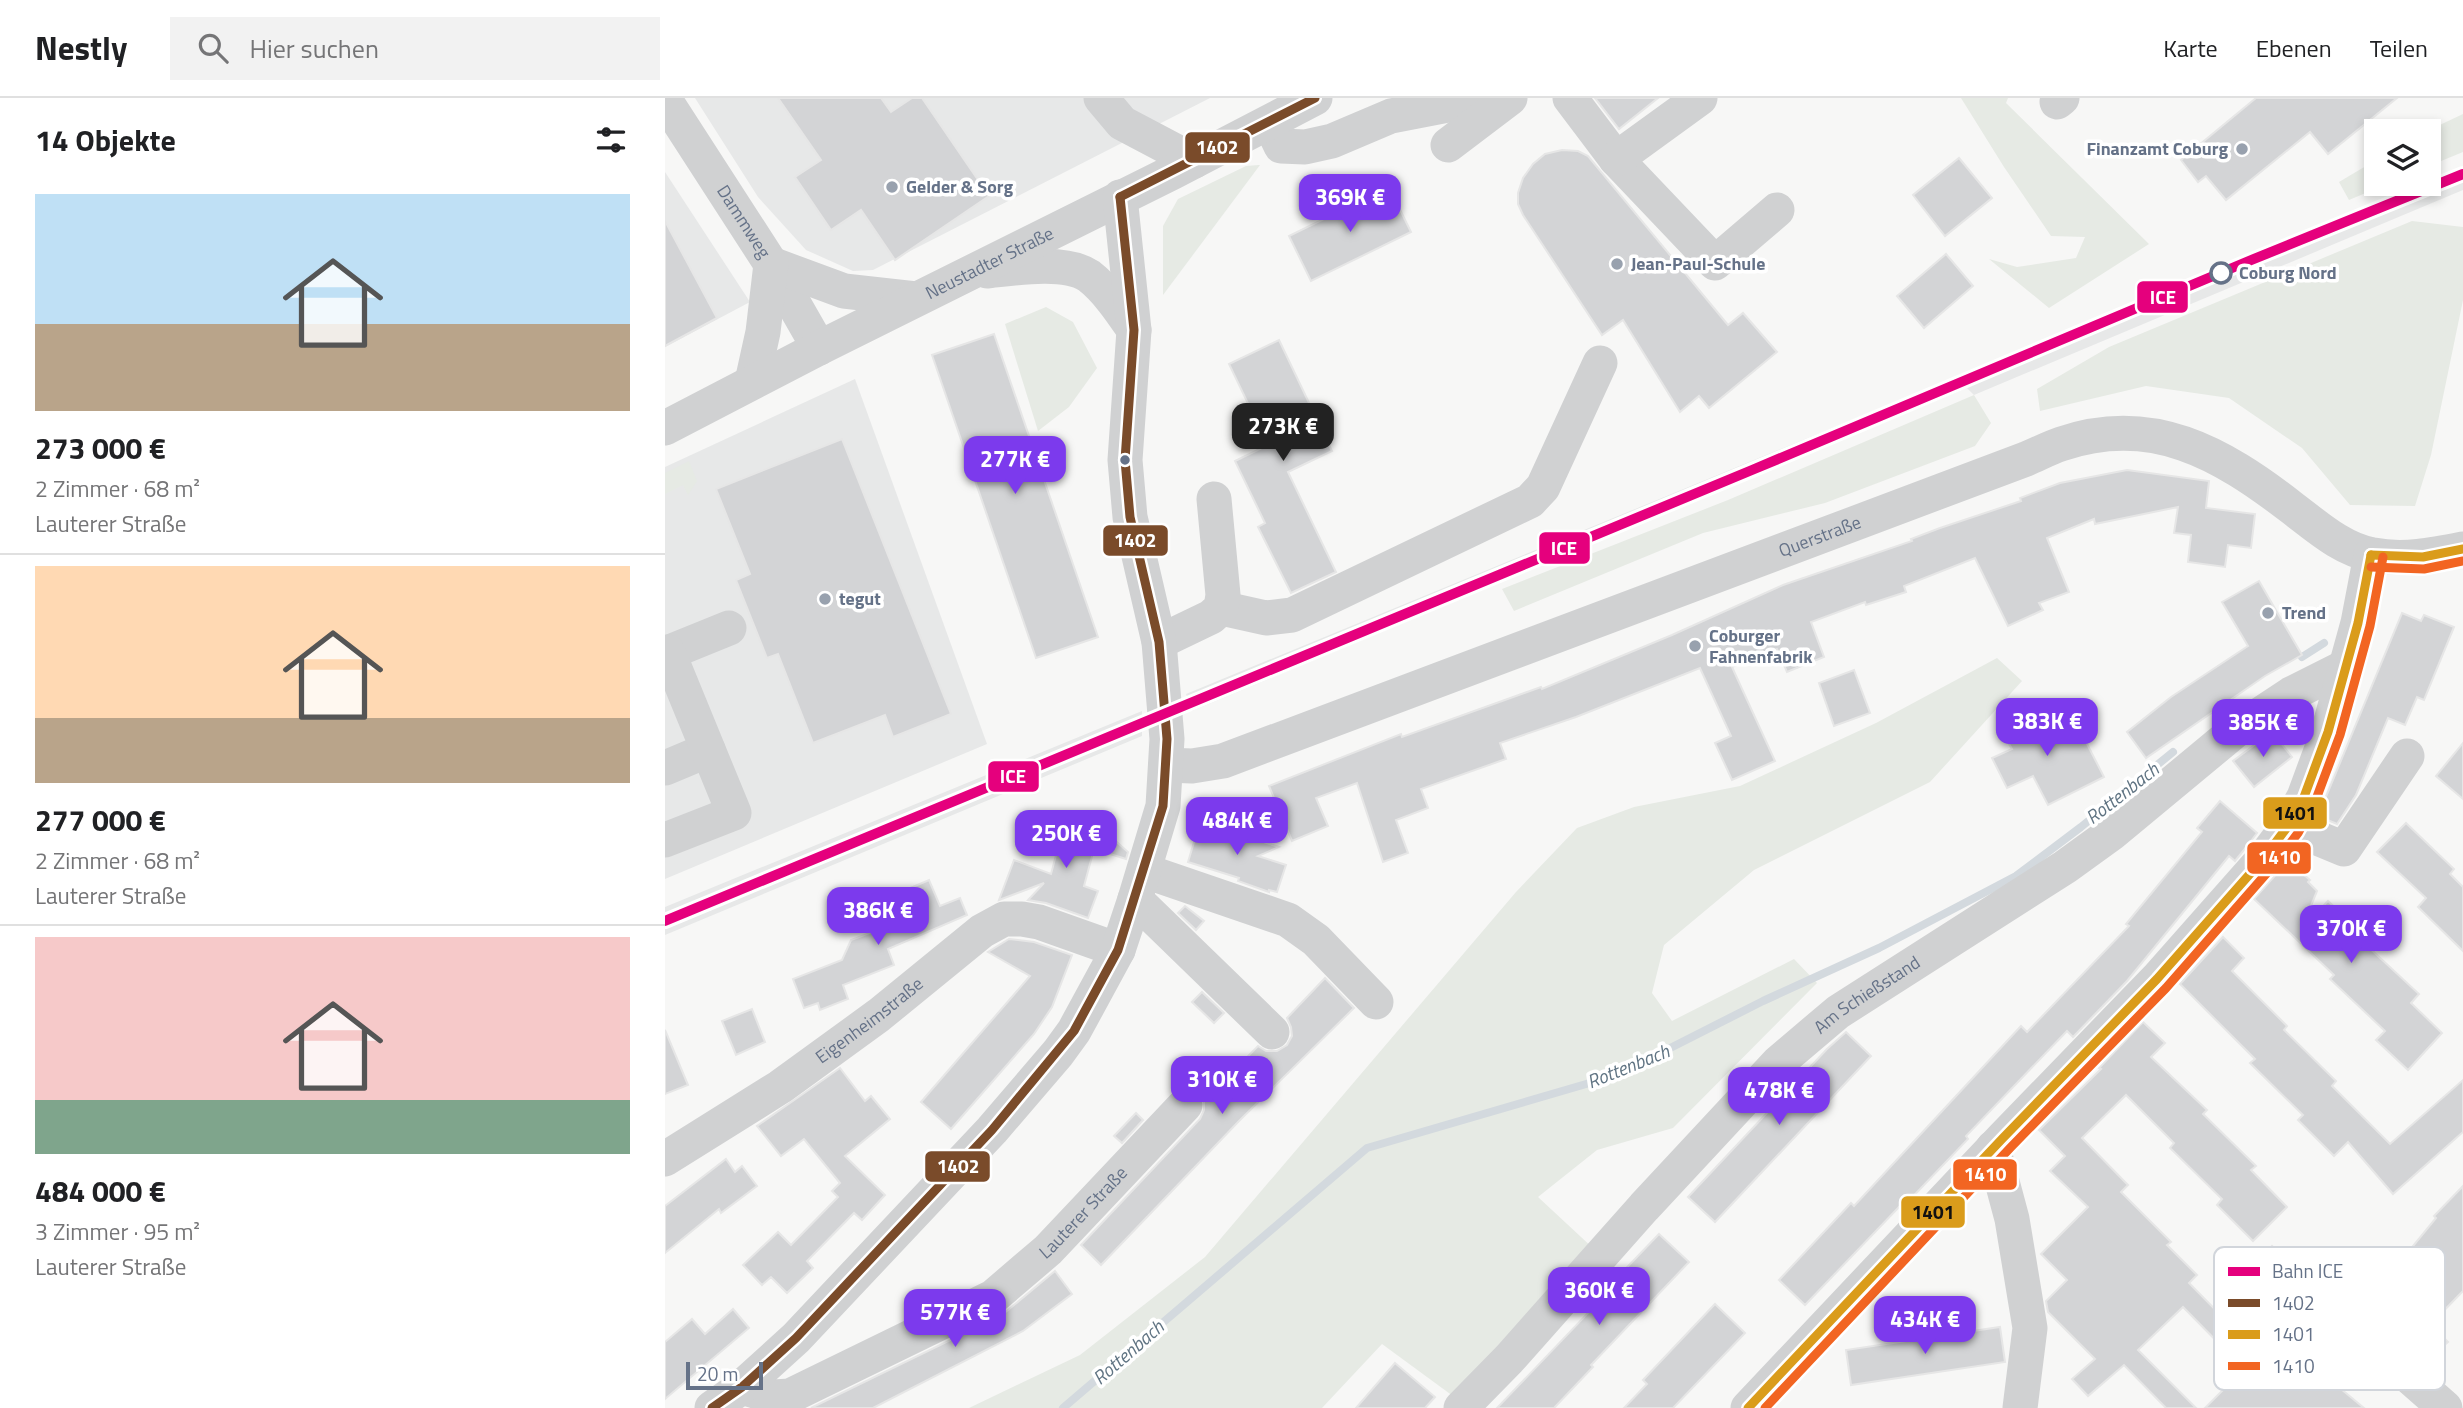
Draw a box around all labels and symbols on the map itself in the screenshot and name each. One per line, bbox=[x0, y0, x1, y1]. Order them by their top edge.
line badge: 1402 bbox=[1184, 131, 1251, 164]
text: 1402 bbox=[1196, 132, 1238, 161]
place label: Finanzamt Coburg bbox=[2086, 135, 2228, 162]
marker: Finanzamt Coburg bbox=[2234, 141, 2250, 157]
place label: Gelder & Sorg bbox=[906, 173, 1013, 200]
pin: 369K € bbox=[1293, 174, 1407, 234]
street label: Dammweg bbox=[710, 179, 778, 264]
marker: Gelder & Sorg bbox=[884, 179, 900, 195]
street label: Neustadter Straße bbox=[921, 219, 1058, 306]
place label: Jean-Paul-Schule bbox=[1631, 250, 1765, 277]
marker: Jean-Paul-Schule bbox=[1609, 256, 1625, 272]
place label: Coburg Nord bbox=[2239, 259, 2337, 286]
marker: Coburg Nord bbox=[2210, 262, 2232, 284]
line badge: ICE bbox=[2136, 280, 2189, 314]
text: ICE bbox=[2150, 282, 2176, 311]
pin: 273K € bbox=[1226, 404, 1340, 463]
pin: 277K € bbox=[958, 436, 1072, 496]
unlabelled marker bbox=[1118, 453, 1132, 467]
street label: Querstraße bbox=[1775, 508, 1865, 564]
line badge: 1402 bbox=[1102, 524, 1169, 557]
text: 1402 bbox=[1114, 525, 1156, 554]
line badge: ICE bbox=[1538, 531, 1591, 565]
text: ICE bbox=[1551, 533, 1577, 562]
place label: tegut bbox=[839, 585, 881, 612]
marker: tegut bbox=[817, 591, 833, 607]
place label: Trend bbox=[2282, 599, 2326, 626]
marker: Trend bbox=[2260, 605, 2276, 621]
place label: Coburger Fahnenfabrik bbox=[1709, 622, 1813, 670]
marker: Coburger Fahnenfabrik bbox=[1687, 638, 1703, 654]
pin: 383K € bbox=[1990, 698, 2104, 758]
pin: 385K € bbox=[2206, 700, 2320, 759]
water label: Rottenbach bbox=[2079, 754, 2165, 831]
line badge: ICE bbox=[987, 760, 1040, 793]
text: ICE bbox=[1000, 761, 1026, 790]
line badge: 1401 bbox=[2262, 796, 2328, 830]
pin: 484K € bbox=[1180, 798, 1294, 857]
text: 1401 bbox=[2274, 798, 2316, 827]
pin: 250K € bbox=[1009, 810, 1123, 870]
line badge: 1410 bbox=[2246, 841, 2312, 875]
text: 1410 bbox=[2258, 842, 2301, 871]
pin: 386K € bbox=[821, 888, 935, 947]
pin: 370K € bbox=[2294, 906, 2408, 965]
street label: Am Schießstand bbox=[1808, 949, 1925, 1040]
street label: Eigenheimstraße bbox=[810, 970, 929, 1070]
water label: Rottenbach bbox=[1582, 1036, 1674, 1095]
pin: 310K € bbox=[1165, 1056, 1279, 1116]
pin: 478K € bbox=[1722, 1068, 1836, 1127]
line badge: 1402 bbox=[924, 1150, 991, 1183]
text: 1402 bbox=[937, 1151, 979, 1180]
line badge: 1410 bbox=[1952, 1158, 2018, 1191]
text: 1410 bbox=[1964, 1159, 2007, 1188]
street label: Lauterer Straße bbox=[1033, 1160, 1133, 1265]
line badge: 1401 bbox=[1900, 1195, 1966, 1229]
text: 1401 bbox=[1912, 1197, 1954, 1226]
legend bbox=[2214, 1247, 2445, 1390]
text: Bahn ICE bbox=[2272, 1256, 2343, 1285]
pin: 360K € bbox=[1542, 1268, 1656, 1327]
text: 1402 bbox=[2272, 1288, 2315, 1317]
pin: 577K € bbox=[898, 1290, 1012, 1349]
pin: 434K € bbox=[1868, 1296, 1982, 1356]
water label: Rottenbach bbox=[1086, 1312, 1170, 1391]
text: 1401 bbox=[2272, 1319, 2315, 1348]
text: 1410 bbox=[2272, 1351, 2315, 1380]
scale bar bbox=[686, 1359, 763, 1391]

